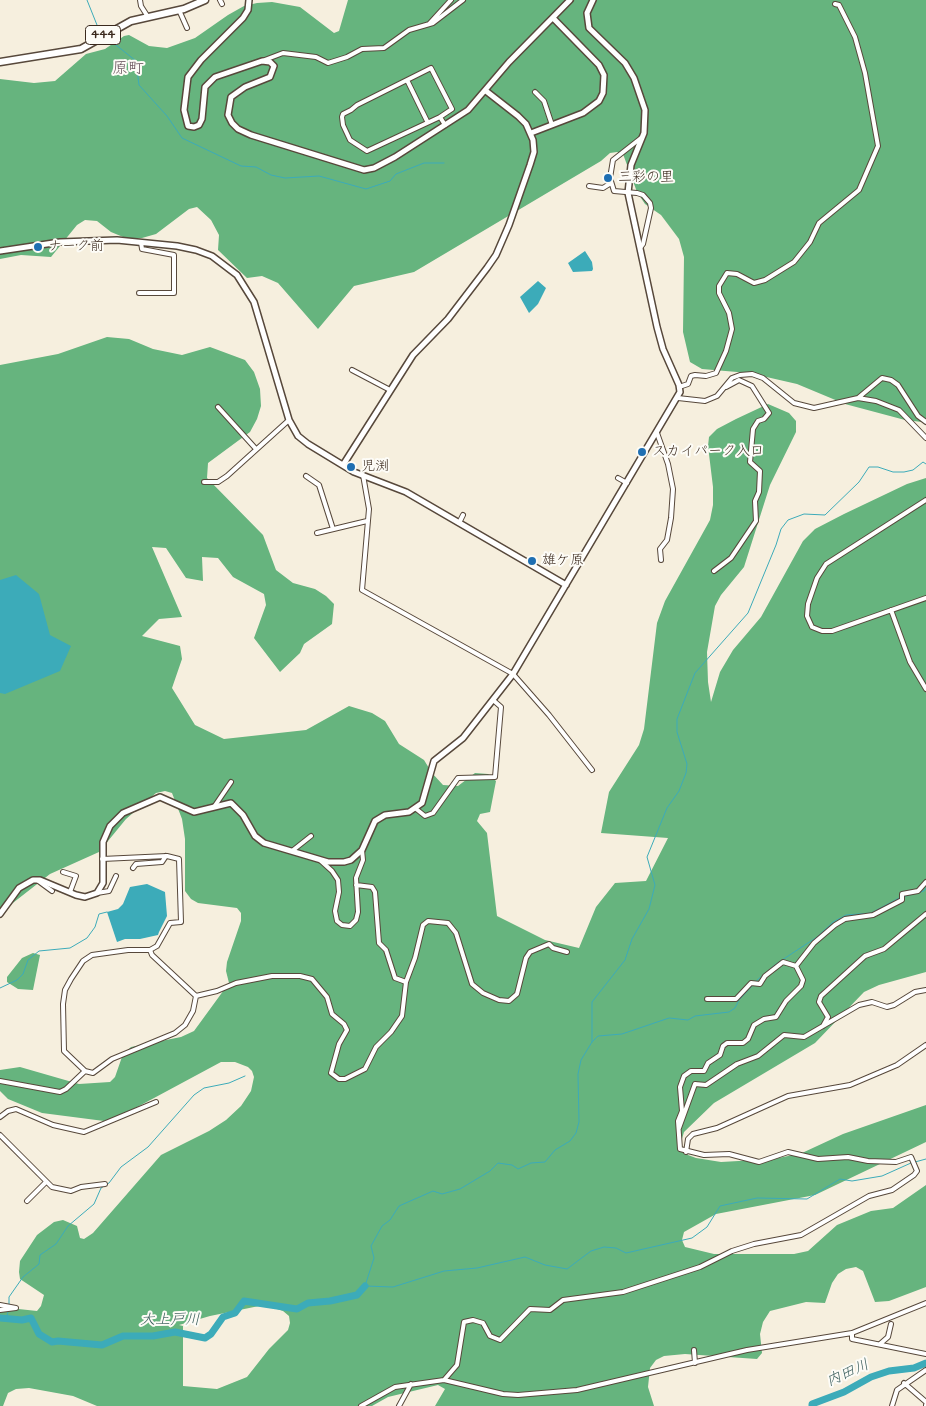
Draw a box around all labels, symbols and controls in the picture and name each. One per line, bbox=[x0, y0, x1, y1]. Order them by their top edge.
road number: 444 bbox=[86, 26, 120, 44]
district label: 原町 bbox=[112, 60, 144, 80]
place label: 三彩の里 bbox=[618, 170, 674, 186]
marker: 三彩の里 bbox=[602, 172, 614, 184]
place label: ナーク前 bbox=[48, 239, 104, 255]
marker: ナーク前 bbox=[32, 241, 44, 253]
place label: スカイパーク入口 bbox=[652, 444, 764, 460]
marker: スカイパーク入口 bbox=[636, 446, 648, 458]
place label: 児渕 bbox=[361, 459, 389, 475]
marker: 児渕 bbox=[345, 461, 357, 473]
place label: 雄ケ原 bbox=[542, 553, 584, 569]
marker: 雄ケ原 bbox=[526, 555, 538, 567]
water label: 大上戸川 bbox=[140, 1312, 200, 1330]
water label: 内田川 bbox=[824, 1357, 872, 1391]

